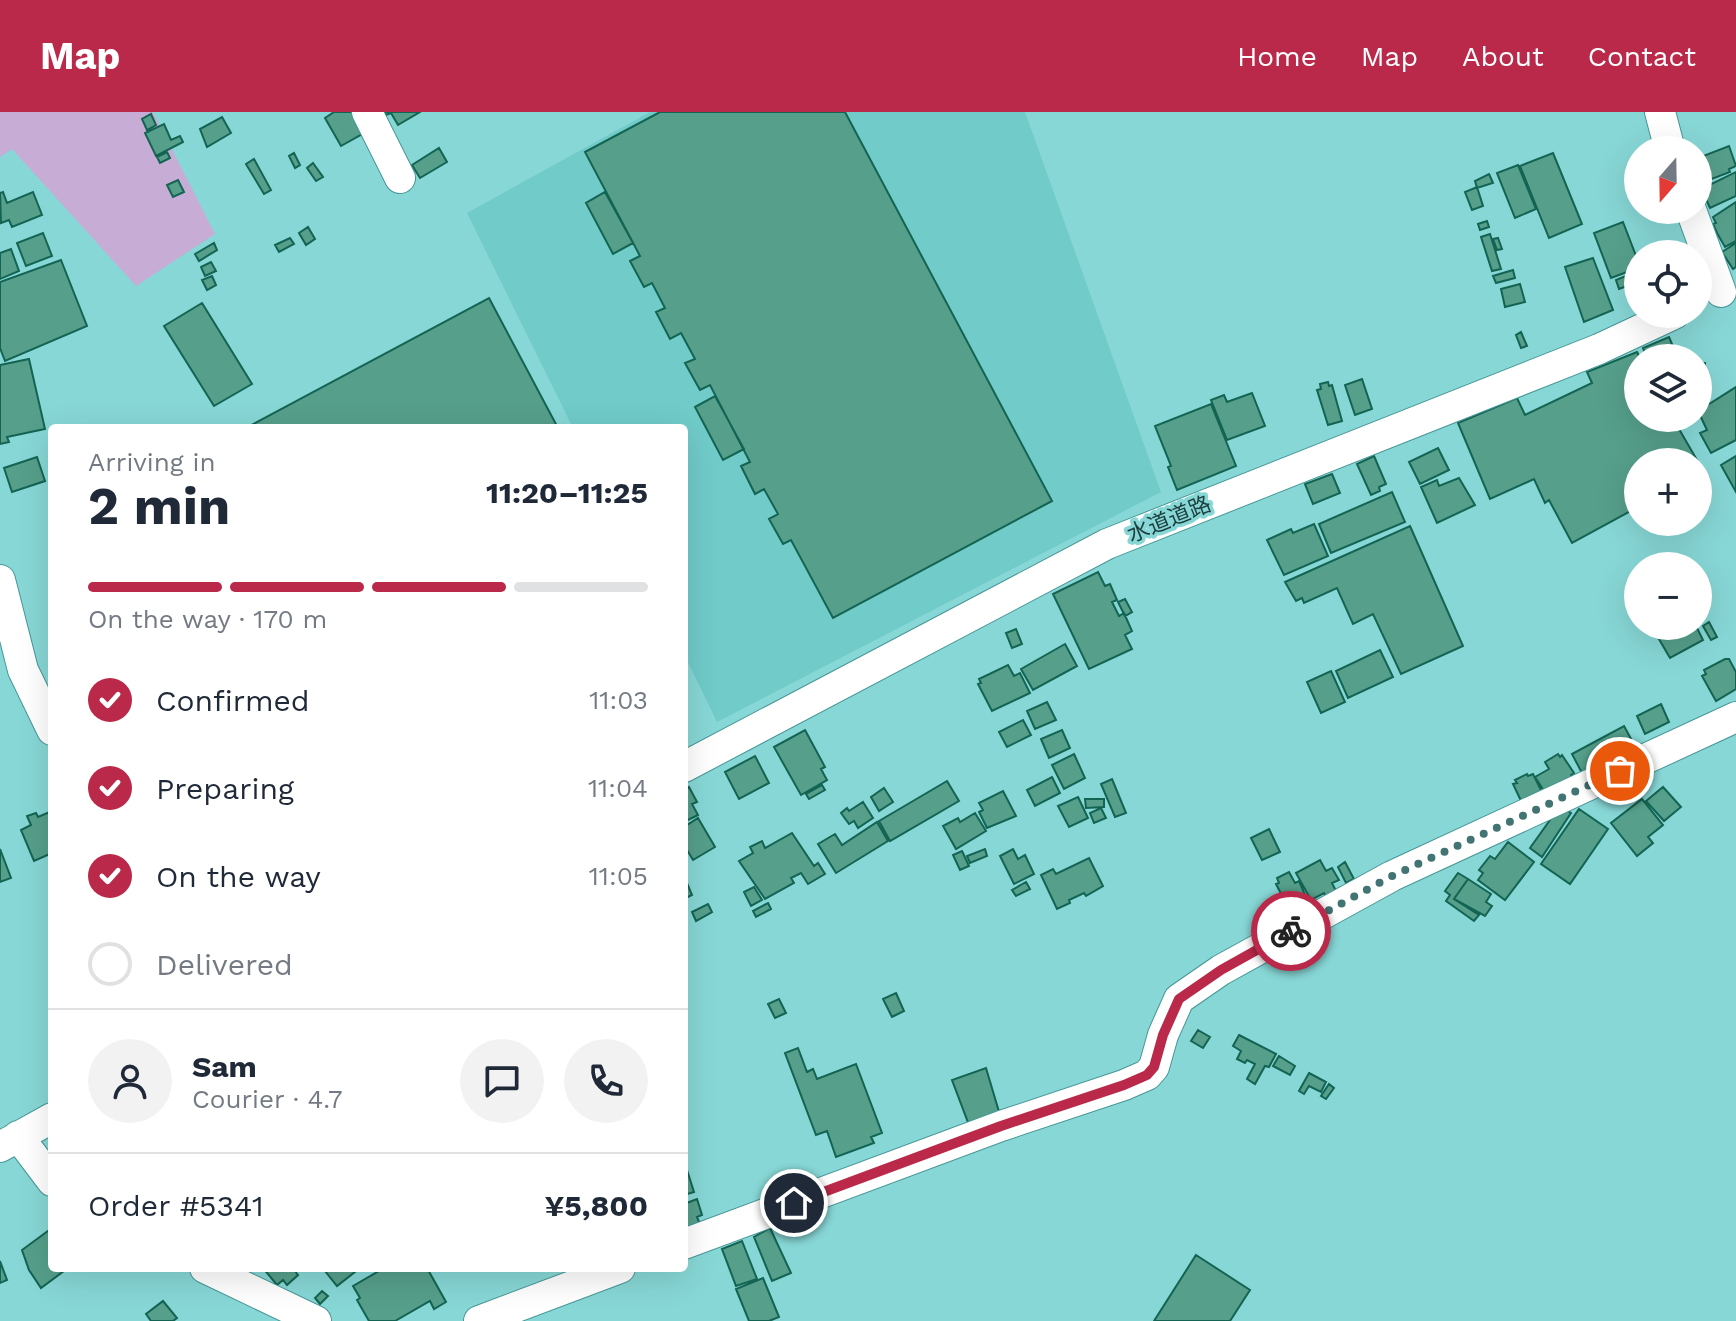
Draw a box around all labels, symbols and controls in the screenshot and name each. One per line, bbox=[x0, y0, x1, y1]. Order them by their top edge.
text: Map bbox=[40, 34, 120, 78]
text: Home bbox=[1237, 40, 1317, 73]
text: Map bbox=[1361, 40, 1418, 73]
text: About bbox=[1462, 40, 1544, 73]
text: Contact bbox=[1588, 40, 1696, 73]
north arrow bbox=[1624, 136, 1712, 224]
map controls bbox=[1624, 136, 1712, 640]
button: locate bbox=[1624, 240, 1712, 328]
button: layers bbox=[1624, 344, 1712, 432]
text: Arriving in bbox=[88, 447, 216, 477]
button: + bbox=[1624, 448, 1712, 536]
text: 11:20–11:25 bbox=[486, 475, 648, 510]
text: 2 min bbox=[88, 476, 230, 537]
street label: 水道道路 bbox=[1124, 491, 1214, 547]
button: − bbox=[1624, 552, 1712, 640]
text: On the way · 170 m bbox=[88, 604, 327, 634]
icon: check bbox=[88, 678, 132, 722]
text: Confirmed bbox=[156, 683, 310, 718]
text: 11:03 bbox=[589, 685, 648, 715]
pin bbox=[1586, 737, 1654, 805]
icon: bag bbox=[1598, 749, 1642, 793]
icon: check bbox=[88, 766, 132, 810]
text: Preparing bbox=[156, 771, 294, 806]
text: 11:04 bbox=[588, 773, 648, 803]
icon: check bbox=[88, 854, 132, 898]
text: On the way bbox=[156, 859, 321, 894]
text: 11:05 bbox=[589, 861, 648, 891]
courier bbox=[1251, 891, 1331, 971]
icon: bike bbox=[1269, 909, 1313, 953]
text: Delivered bbox=[156, 947, 293, 982]
button: person bbox=[88, 1039, 172, 1123]
button: chat bbox=[460, 1039, 544, 1123]
button: phone bbox=[564, 1039, 648, 1123]
text: Sam bbox=[192, 1049, 257, 1084]
text: Courier · 4.7 bbox=[192, 1084, 342, 1114]
pin bbox=[760, 1169, 828, 1237]
icon: home bbox=[772, 1181, 816, 1225]
text: Order #5341 bbox=[88, 1188, 264, 1223]
text: ¥5,800 bbox=[544, 1188, 648, 1223]

